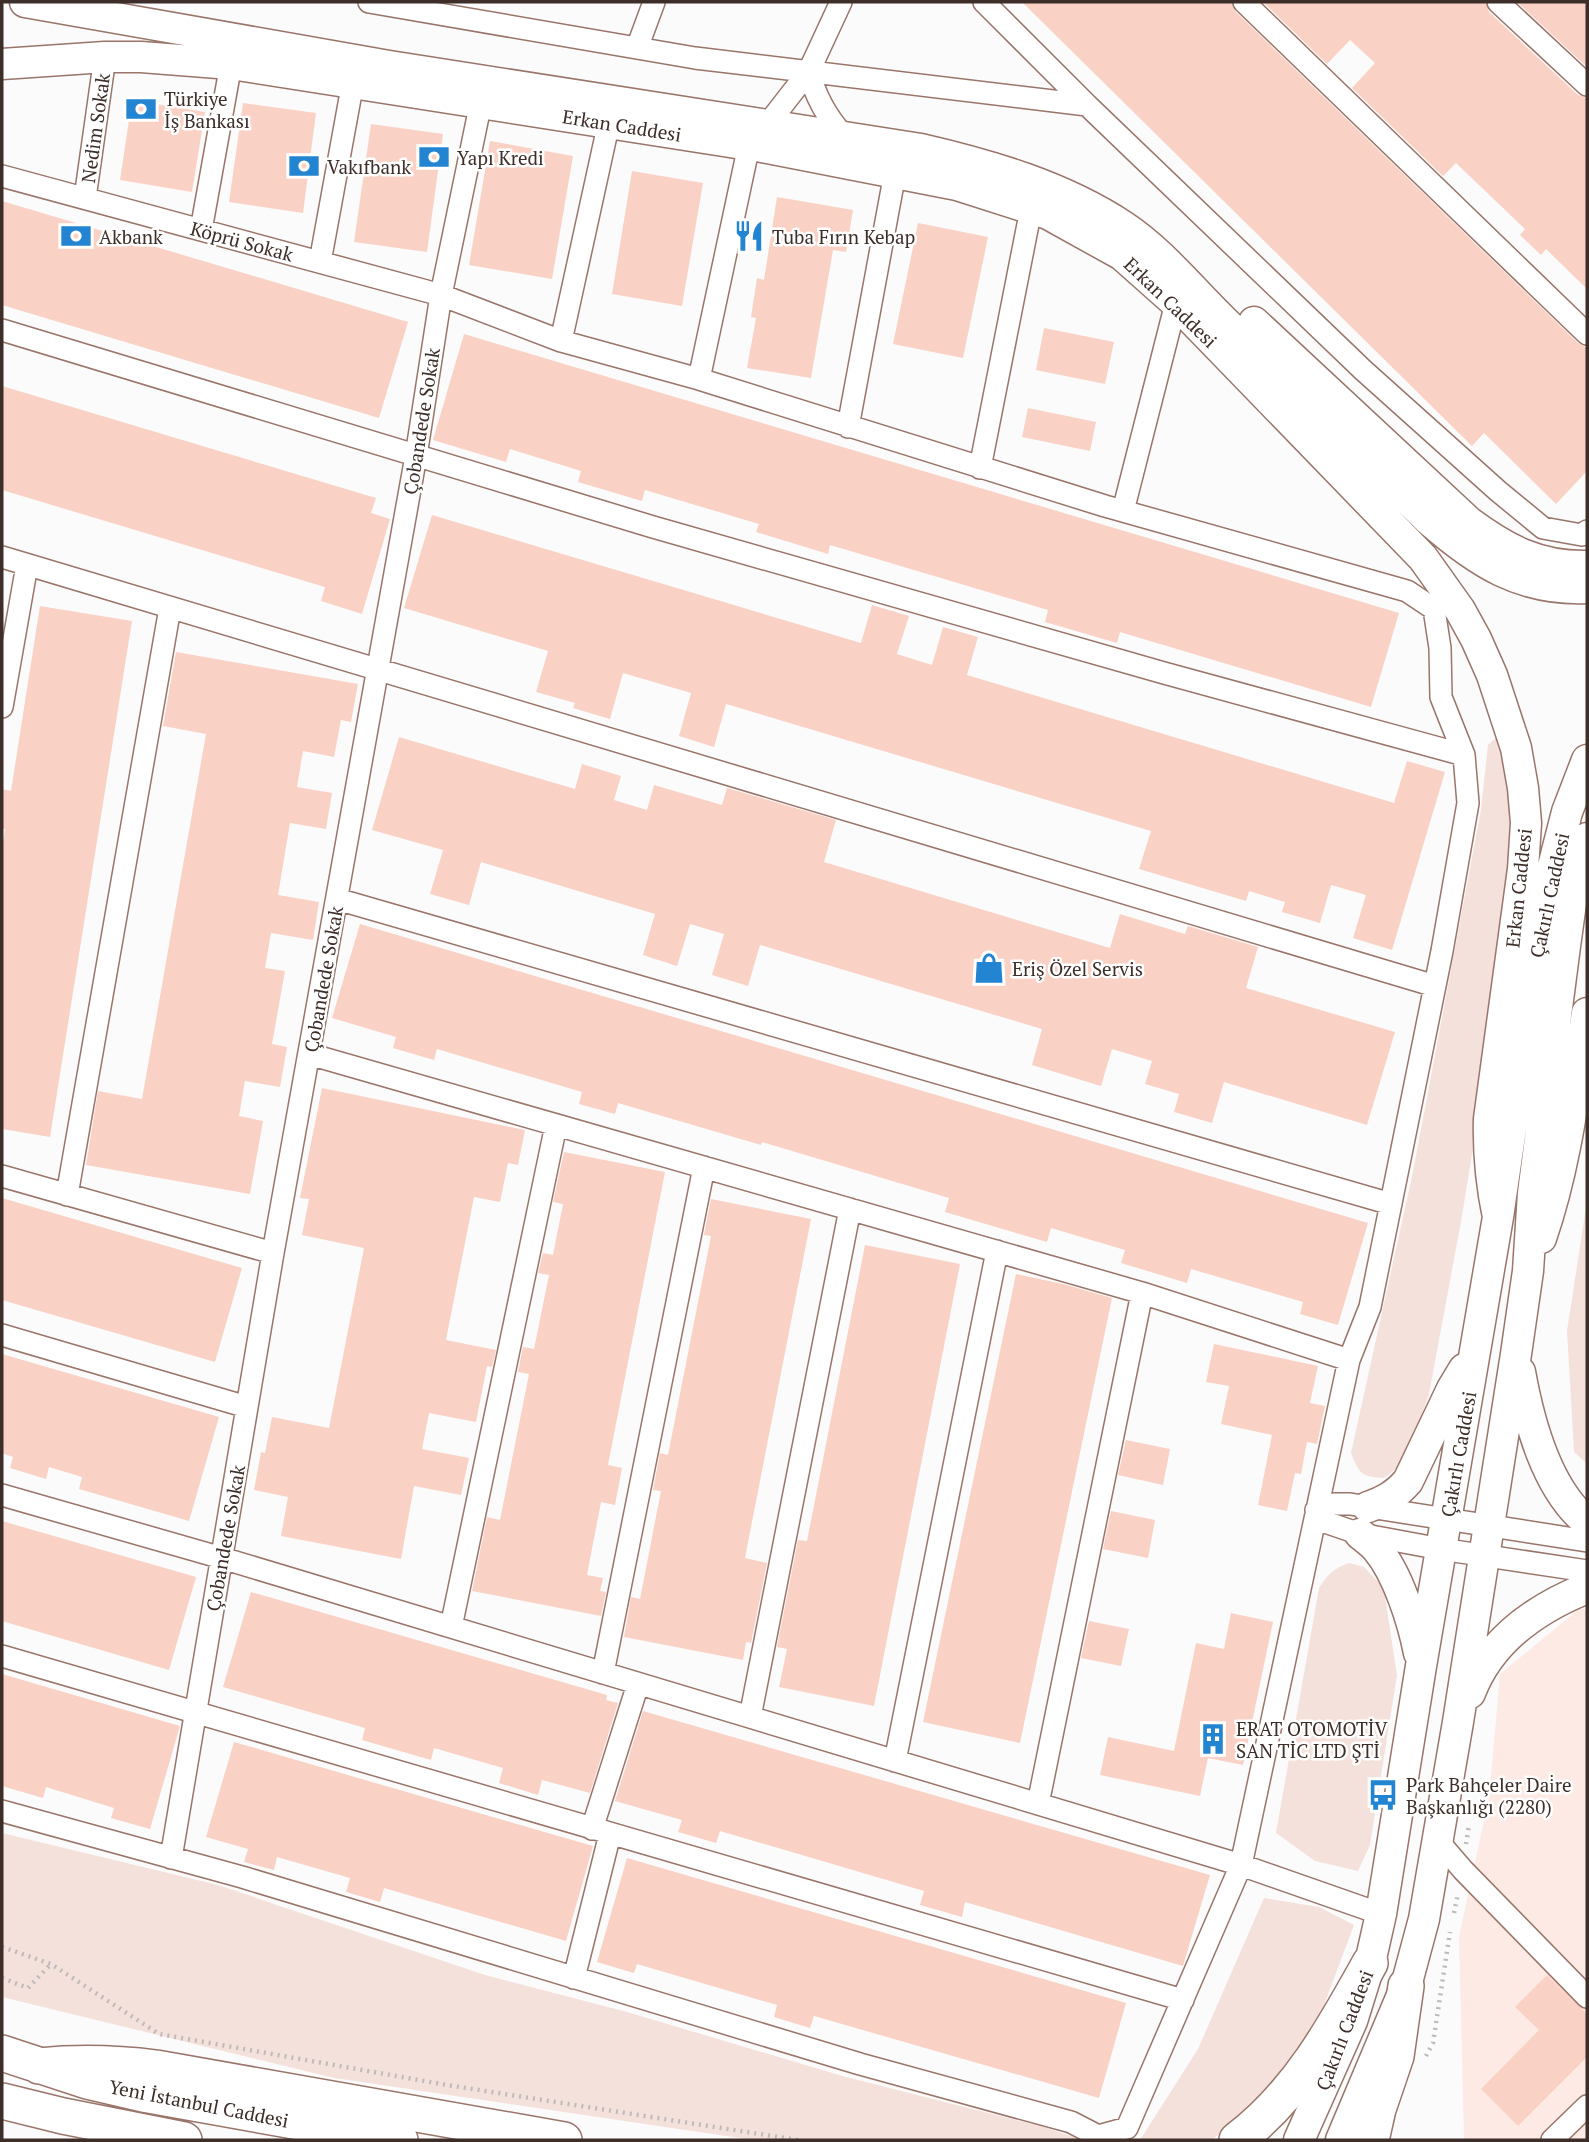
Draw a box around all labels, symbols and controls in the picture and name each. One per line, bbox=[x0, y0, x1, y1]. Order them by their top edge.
street label: Nedim Sokak bbox=[75, 71, 115, 185]
place label: Türkiye İş Bankası bbox=[164, 86, 250, 133]
bank icon: Türkiye İş Bankası bbox=[124, 92, 158, 126]
street label: Erkan Caddesi bbox=[561, 103, 683, 147]
bank icon: Yapı Kredi bbox=[417, 140, 451, 174]
place label: Yapı Kredi bbox=[457, 145, 544, 170]
bank icon: Vakıfbank bbox=[287, 149, 321, 183]
place label: Vakıfbank bbox=[327, 154, 411, 179]
street label: Köprü Sokak bbox=[188, 215, 296, 267]
bank icon: Akbank bbox=[59, 219, 93, 253]
restaurant icon: Tuba Fırın Kebap bbox=[732, 219, 766, 253]
place label: Akbank bbox=[99, 224, 163, 249]
place label: Tuba Fırın Kebap bbox=[772, 224, 915, 249]
street label: Erkan Caddesi bbox=[1119, 251, 1223, 353]
street label: Çobandede Sokak bbox=[397, 346, 445, 496]
street label: Erkan Caddesi bbox=[1499, 827, 1537, 949]
street label: Çakırlı Caddesi bbox=[1524, 830, 1574, 960]
street label: Çobandede Sokak bbox=[298, 904, 348, 1054]
shop icon: Eriş Özel Servis bbox=[972, 951, 1006, 985]
place label: Eriş Özel Servis bbox=[1012, 956, 1143, 981]
street label: Çakırlı Caddesi bbox=[1435, 1389, 1481, 1519]
street label: Çobandede Sokak bbox=[200, 1463, 250, 1613]
place label: ERAT OTOMOTİV SAN TİC LTD ŞTİ bbox=[1236, 1716, 1387, 1763]
building icon: ERAT OTOMOTİV SAN TİC LTD ŞTİ bbox=[1196, 1722, 1230, 1756]
place label: Park Bahçeler Dai̇re Başkanlığı (2280) bbox=[1406, 1772, 1572, 1819]
bus stop icon: Park Bahçeler Dai̇re Başkanlığı (2280) bbox=[1366, 1778, 1400, 1812]
street label: Çakırlı Caddesi bbox=[1310, 1966, 1378, 2094]
street label: Yeni İstanbul Caddesi bbox=[107, 2073, 291, 2133]

